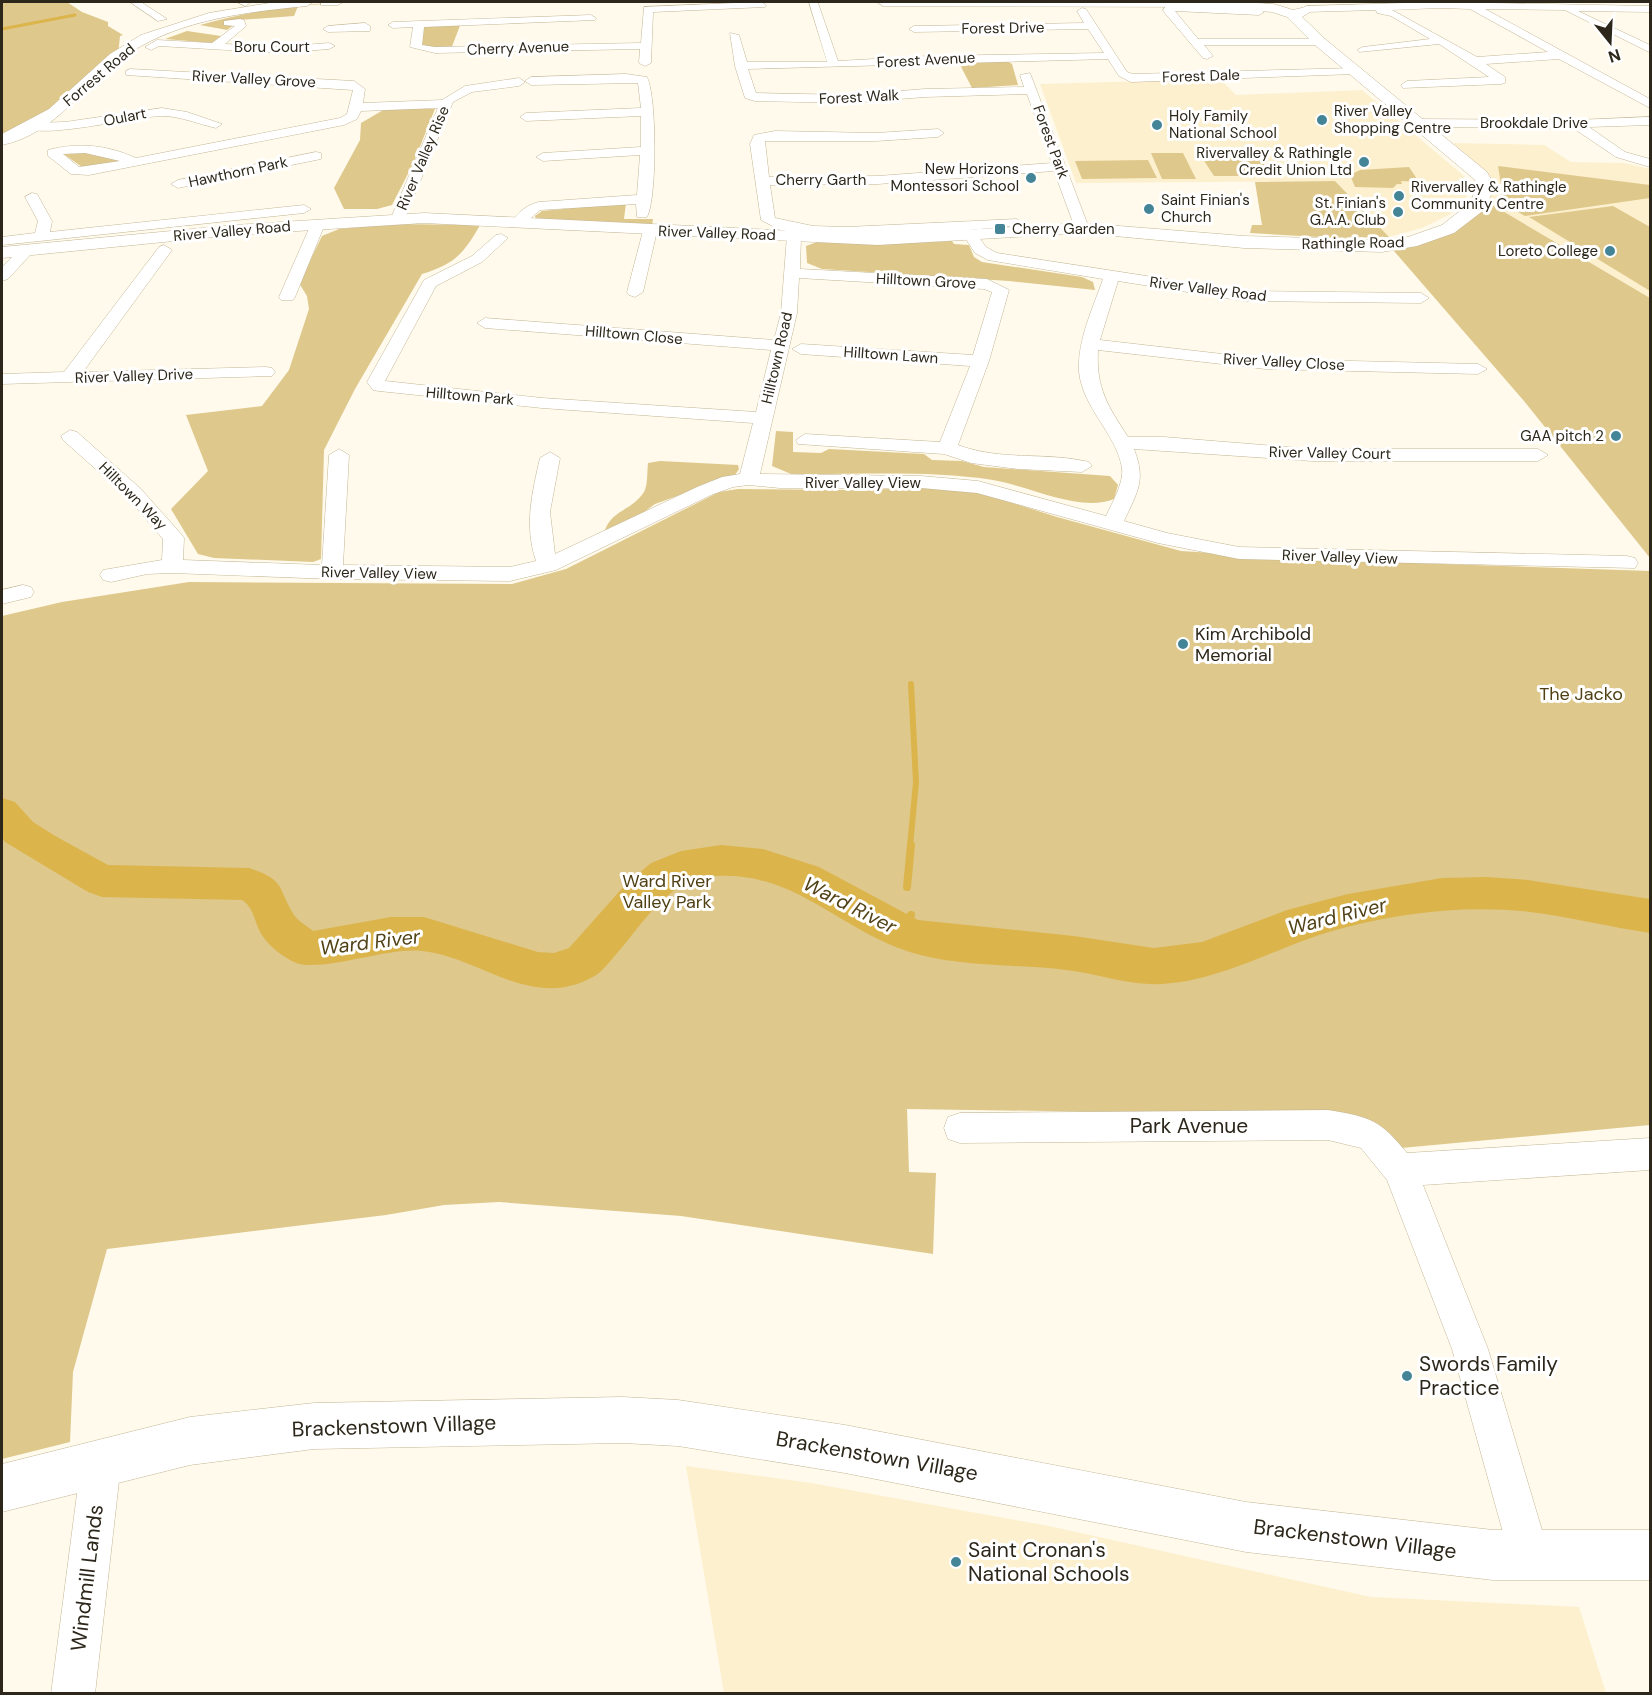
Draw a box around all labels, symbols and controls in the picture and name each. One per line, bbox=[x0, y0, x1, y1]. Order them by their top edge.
north arrow bbox=[1580, 12, 1640, 72]
street label: Forest Drive bbox=[961, 17, 1045, 39]
street label: Cherry Avenue bbox=[467, 36, 569, 60]
street label: Boru Court bbox=[234, 37, 310, 57]
street label: Forrest Road bbox=[59, 39, 139, 111]
text: N bbox=[1606, 44, 1623, 68]
street label: Forest Avenue bbox=[876, 47, 976, 73]
street label: Forest Dale bbox=[1162, 65, 1240, 87]
street label: River Valley Grove bbox=[192, 66, 316, 92]
street label: Forest Walk bbox=[818, 85, 900, 109]
place label: River Valley Shopping Centre bbox=[1334, 101, 1451, 138]
street label: Forest Park bbox=[1028, 102, 1074, 182]
street label: Oulart bbox=[102, 103, 148, 131]
street label: River Valley Rise bbox=[392, 103, 454, 213]
place label: Holy Family National School bbox=[1169, 106, 1277, 143]
marker: River Valley Shopping Centre bbox=[1315, 113, 1329, 127]
street label: Brookdale Drive bbox=[1480, 113, 1588, 133]
marker: Holy Family National School bbox=[1150, 118, 1164, 132]
place label: Rivervalley & Rathingle Credit Union Ltd bbox=[1196, 143, 1352, 180]
street label: Hawthorn Park bbox=[187, 152, 290, 192]
marker: Rivervalley & Rathingle Credit Union Ltd bbox=[1357, 155, 1371, 169]
place label: New Horizons Montessori School bbox=[891, 159, 1019, 196]
street label: Cherry Garth bbox=[776, 170, 866, 190]
marker: New Horizons Montessori School bbox=[1024, 171, 1038, 185]
place label: Rivervalley & Rathingle Community Centre bbox=[1411, 177, 1567, 214]
marker: Rivervalley & Rathingle Community Centre bbox=[1392, 189, 1406, 203]
place label: Saint Finian's Church bbox=[1161, 190, 1250, 227]
place label: St. Finian's G.A.A. Club bbox=[1310, 193, 1386, 230]
marker: Saint Finian's Church bbox=[1142, 202, 1156, 216]
marker: St. Finian's G.A.A. Club bbox=[1391, 205, 1405, 219]
street label: River Valley Road bbox=[173, 216, 291, 246]
place label: Cherry Garden bbox=[1012, 219, 1115, 239]
street label: River Valley Road bbox=[658, 221, 776, 245]
marker: Cherry Garden bbox=[993, 222, 1007, 236]
street label: Rathingle Road bbox=[1302, 232, 1404, 254]
place label: Loreto College bbox=[1498, 241, 1598, 261]
marker: Loreto College bbox=[1603, 244, 1617, 258]
street label: Hilltown Grove bbox=[876, 268, 976, 294]
street label: River Valley Road bbox=[1148, 272, 1268, 306]
street label: Hilltown Road bbox=[757, 310, 797, 406]
street label: Hilltown Close bbox=[584, 321, 684, 349]
street label: Hilltown Lawn bbox=[843, 342, 939, 368]
street label: River Valley Close bbox=[1223, 349, 1345, 375]
street label: River Valley Drive bbox=[75, 364, 193, 388]
street label: Hilltown Park bbox=[425, 382, 515, 410]
place label: GAA pitch 2 bbox=[1520, 426, 1604, 446]
marker: GAA pitch 2 bbox=[1609, 429, 1623, 443]
street label: River Valley Court bbox=[1269, 442, 1391, 464]
street label: Hilltown Way bbox=[95, 458, 172, 535]
street label: River Valley View bbox=[805, 473, 922, 493]
street label: River Valley View bbox=[1282, 545, 1399, 569]
street label: River Valley View bbox=[321, 562, 438, 584]
place label: Kim Archibold Memorial bbox=[1195, 622, 1311, 667]
marker: Kim Archibold Memorial bbox=[1176, 637, 1190, 651]
park label: The Jacko bbox=[1539, 682, 1623, 706]
park label: Ward River Valley Park bbox=[622, 869, 712, 914]
water label: Ward River bbox=[799, 870, 901, 940]
water label: Ward River bbox=[1285, 891, 1390, 941]
water label: Ward River bbox=[318, 923, 422, 961]
street label: Park Avenue bbox=[1130, 1112, 1248, 1140]
place label: Swords Family Practice bbox=[1419, 1350, 1558, 1402]
marker: Swords Family Practice bbox=[1400, 1369, 1414, 1383]
street label: Brackenstown Village bbox=[291, 1408, 497, 1444]
street label: Brackenstown Village bbox=[774, 1424, 980, 1488]
street label: Windmill Lands bbox=[64, 1503, 110, 1653]
street label: Brackenstown Village bbox=[1252, 1513, 1458, 1565]
place label: Saint Cronan's National Schools bbox=[968, 1536, 1130, 1588]
marker: Saint Cronan's National Schools bbox=[949, 1555, 963, 1569]

